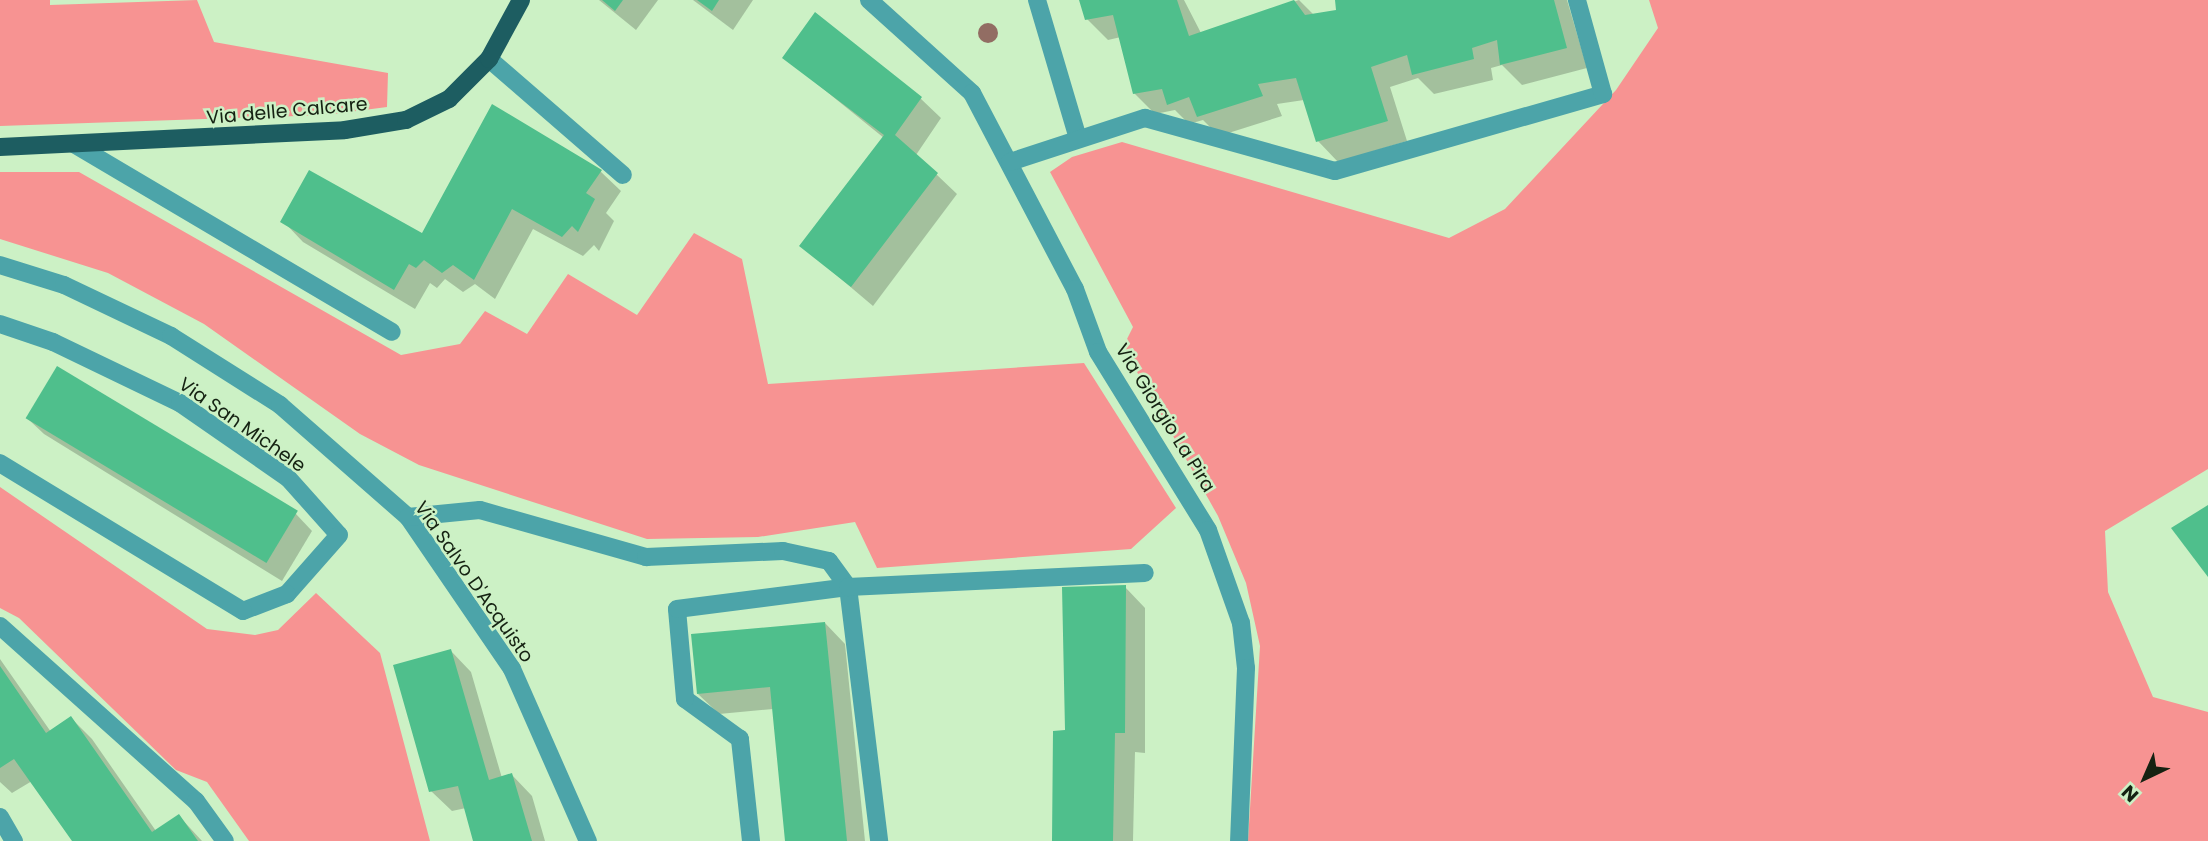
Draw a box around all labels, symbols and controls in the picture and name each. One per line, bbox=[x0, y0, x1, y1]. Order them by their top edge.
street label: Via delle Calcare bbox=[205, 93, 369, 129]
street label: Via Giorgio La Pira bbox=[1110, 340, 1220, 496]
street label: Via San Michele bbox=[174, 373, 310, 477]
street label: Via Salvo D'Acquisto bbox=[410, 497, 538, 667]
north arrow bbox=[2110, 743, 2180, 813]
text: N bbox=[2116, 779, 2145, 808]

